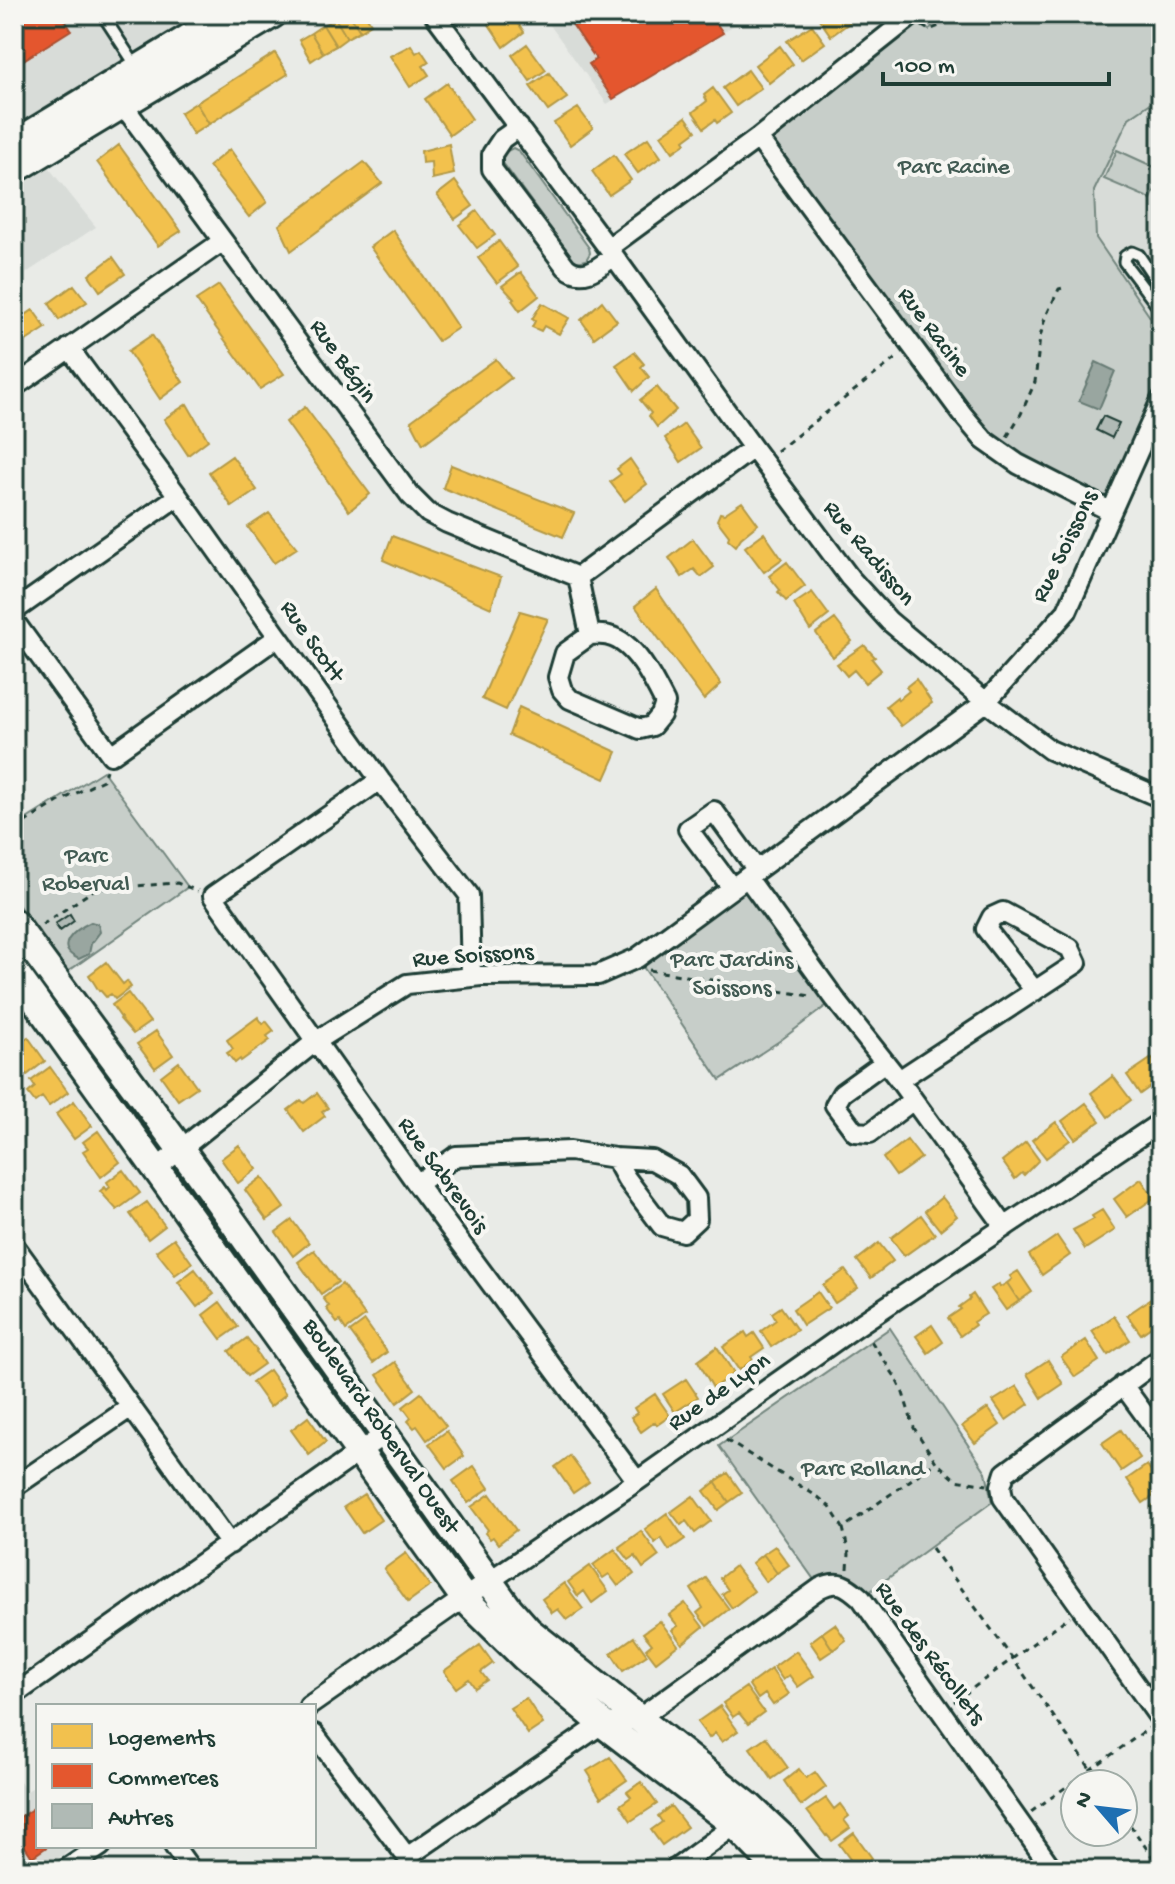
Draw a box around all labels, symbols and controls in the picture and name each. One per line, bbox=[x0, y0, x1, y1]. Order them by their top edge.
scale bar bbox=[883, 36, 1109, 86]
text: 100 m bbox=[894, 53, 955, 82]
park label: Parc Racine bbox=[897, 154, 1011, 183]
street label: Rue Racine bbox=[890, 282, 977, 384]
street label: Rue Bégin bbox=[302, 314, 383, 410]
street label: Rue Soissons bbox=[1026, 485, 1106, 608]
street label: Rue Radisson bbox=[816, 495, 921, 613]
street label: Rue Scott bbox=[272, 595, 351, 690]
park label: Parc Roberval bbox=[42, 843, 130, 900]
street label: Rue Soissons bbox=[412, 938, 536, 976]
park label: Parc Jardins Soissons bbox=[670, 947, 795, 1004]
street label: Rue Sabrevois bbox=[390, 1112, 495, 1241]
street label: Boulevard Roberval Ouest bbox=[294, 1313, 467, 1542]
street label: Rue de Lyon bbox=[663, 1347, 777, 1439]
park label: Parc Rolland bbox=[800, 1456, 927, 1485]
street label: Rue des Récollets bbox=[867, 1577, 991, 1732]
legend bbox=[36, 1704, 316, 1848]
text: Logements bbox=[108, 1725, 216, 1754]
text: Commerces bbox=[108, 1765, 219, 1794]
north arrow bbox=[1059, 1768, 1139, 1848]
text: N bbox=[1070, 1788, 1100, 1813]
text: Autres bbox=[108, 1805, 174, 1834]

